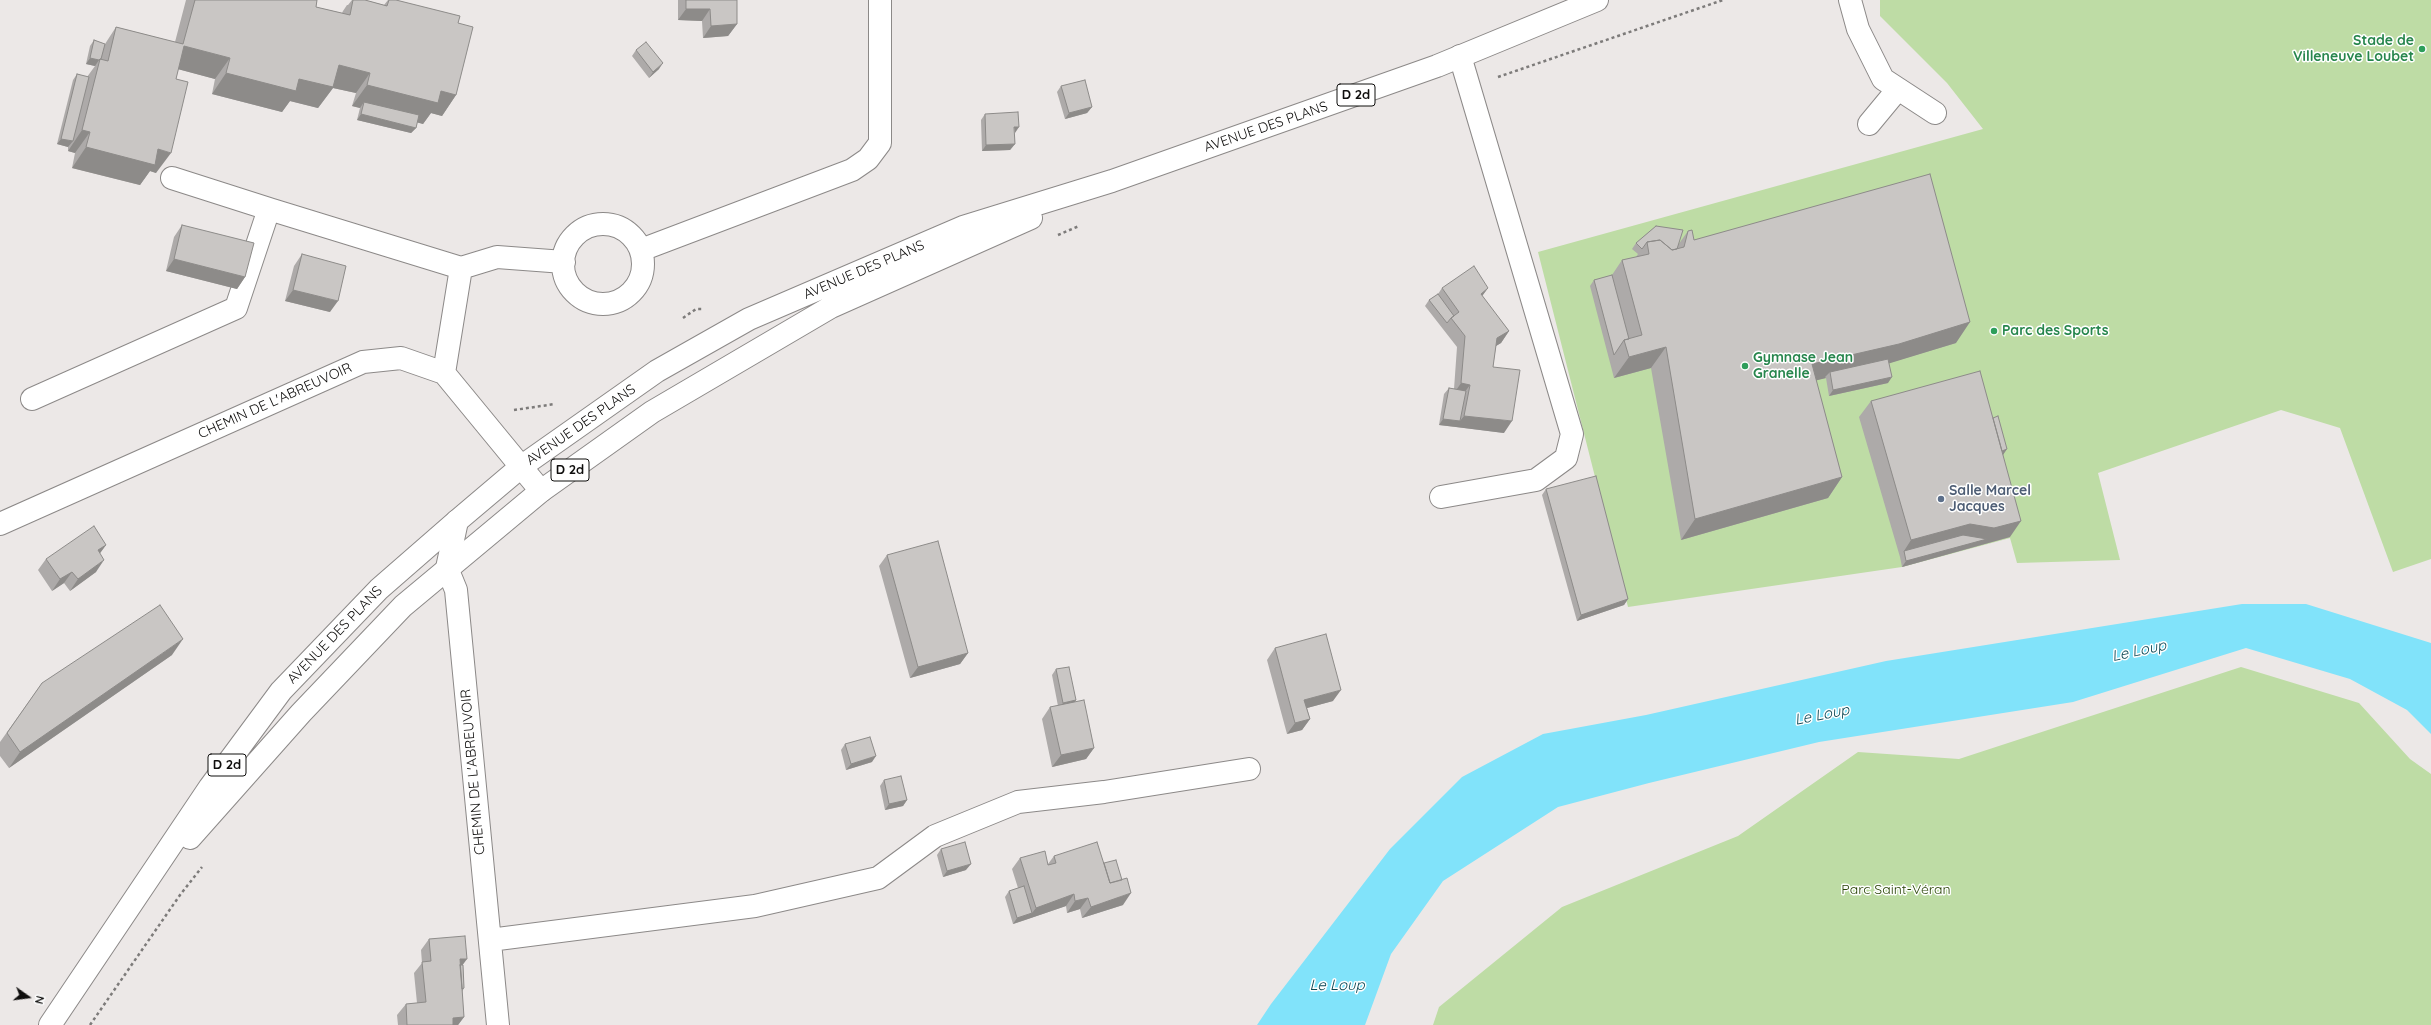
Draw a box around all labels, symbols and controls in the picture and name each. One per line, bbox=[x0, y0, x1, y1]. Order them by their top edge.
place label: Stade de Villeneuve Loubet bbox=[2293, 33, 2414, 66]
marker: Stade de Villeneuve Loubet bbox=[2417, 44, 2427, 54]
road number: D 2d bbox=[1337, 84, 1375, 106]
street label: AVENUE DES PLANS bbox=[1202, 98, 1330, 156]
street label: AVENUE DES PLANS bbox=[801, 237, 927, 303]
place label: Parc des Sports bbox=[2002, 323, 2109, 339]
marker: Parc des Sports bbox=[1989, 326, 1999, 336]
place label: Gymnase Jean Granelle bbox=[1753, 350, 1853, 382]
street label: CHEMIN DE L'ABREUVOIR bbox=[196, 359, 354, 443]
marker: Gymnase Jean Granelle bbox=[1740, 361, 1750, 371]
street label: AVENUE DES PLANS bbox=[523, 381, 639, 469]
road number: D 2d bbox=[551, 459, 589, 481]
place label: Salle Marcel Jacques bbox=[1949, 483, 2031, 516]
marker: Salle Marcel Jacques bbox=[1936, 494, 1946, 504]
street label: AVENUE DES PLANS bbox=[284, 583, 386, 687]
water label: Le Loup bbox=[2110, 636, 2168, 666]
street label: CHEMIN DE L'ABREUVOIR bbox=[457, 688, 489, 856]
water label: Le Loup bbox=[1793, 701, 1851, 729]
road number: D 2d bbox=[208, 754, 246, 776]
park label: Parc Saint-Véran bbox=[1841, 882, 1951, 898]
water label: Le Loup bbox=[1309, 976, 1365, 994]
north arrow bbox=[8, 977, 48, 1017]
text: N bbox=[32, 994, 47, 1006]

